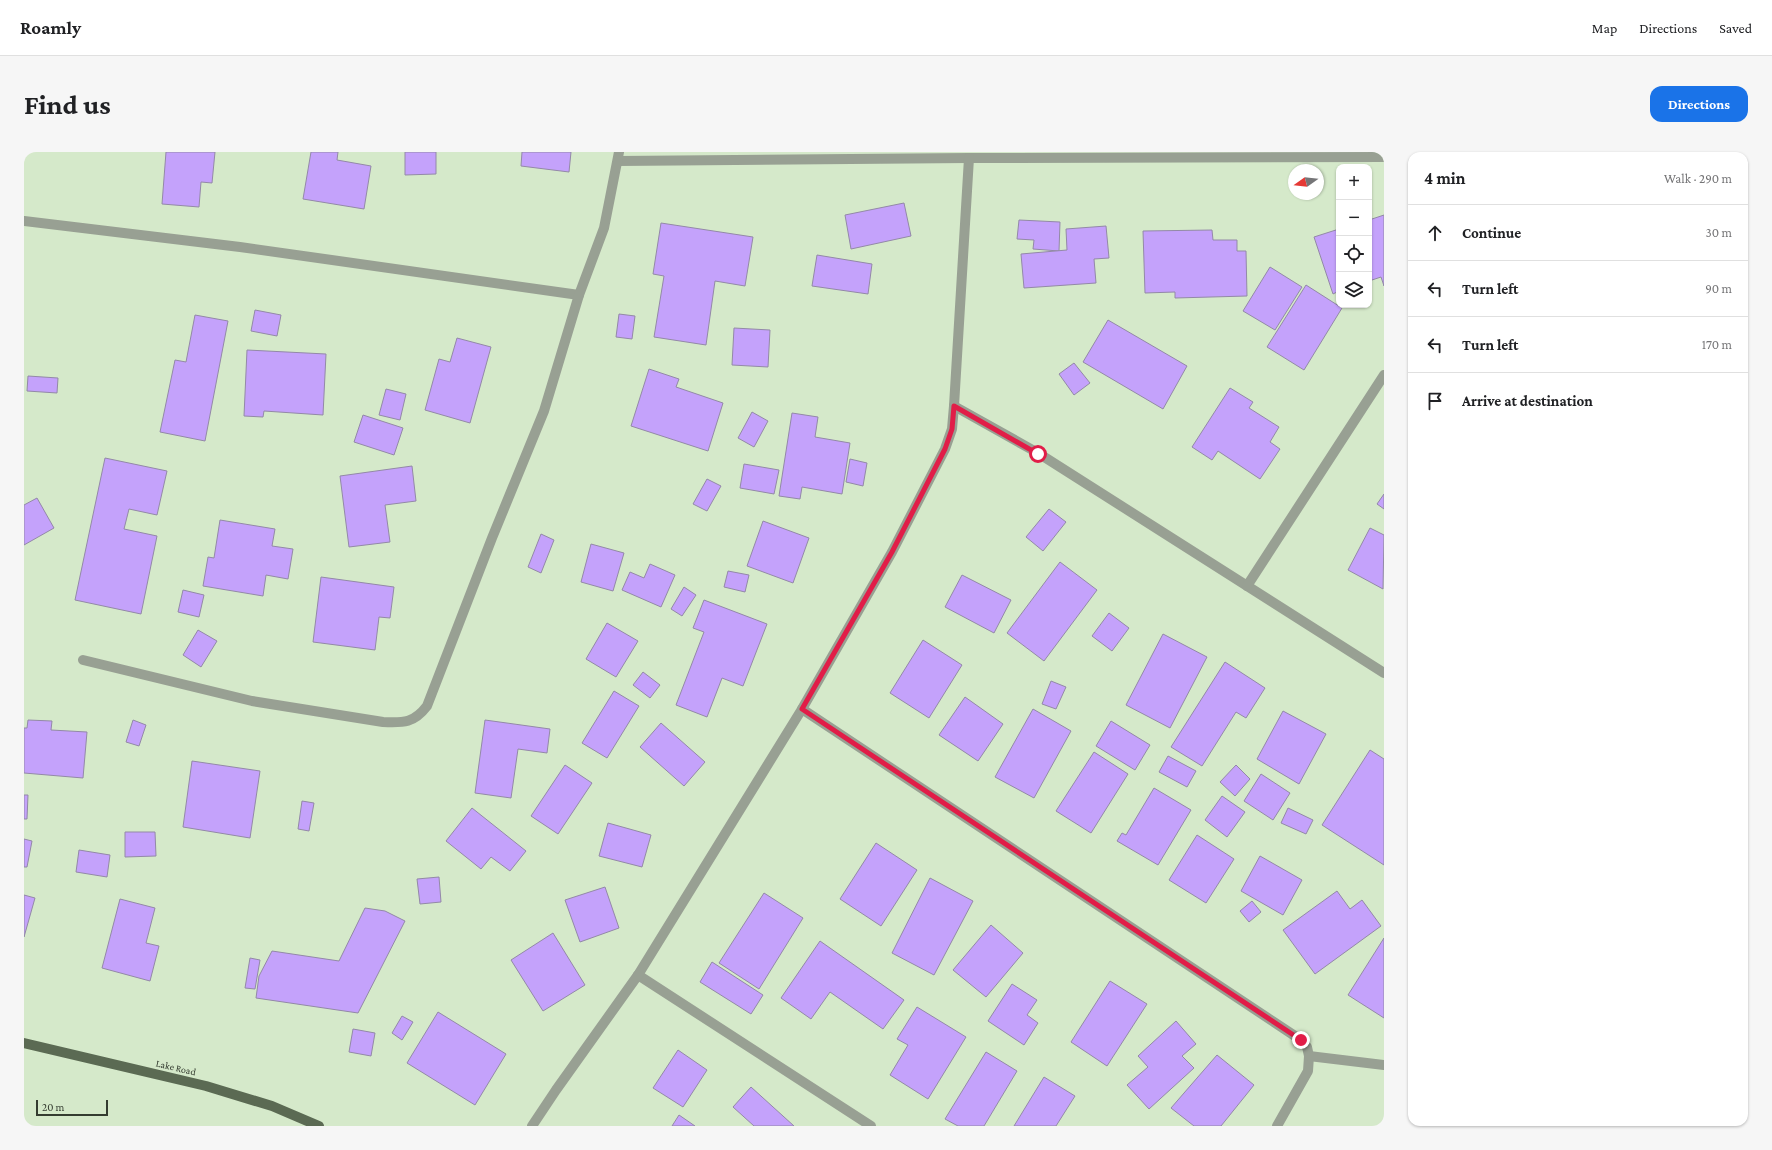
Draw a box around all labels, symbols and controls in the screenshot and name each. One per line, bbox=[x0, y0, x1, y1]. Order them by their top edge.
text: Roamly bbox=[20, 17, 81, 38]
text: Map bbox=[1592, 20, 1617, 36]
text: Directions bbox=[1639, 20, 1697, 36]
text: Saved bbox=[1719, 20, 1752, 36]
button: Directions bbox=[1650, 86, 1748, 122]
text: Find us bbox=[24, 89, 111, 120]
north arrow bbox=[1288, 164, 1324, 200]
map controls bbox=[1336, 164, 1372, 308]
button: + bbox=[1336, 164, 1372, 200]
text: 4 min bbox=[1424, 169, 1466, 188]
text: Walk · 290 m bbox=[1664, 171, 1732, 186]
button: − bbox=[1336, 200, 1372, 236]
icon: ahead bbox=[1424, 222, 1446, 244]
text: Continue bbox=[1462, 225, 1521, 241]
text: 30 m bbox=[1706, 225, 1732, 240]
button: locate bbox=[1336, 236, 1372, 272]
button: layers bbox=[1336, 272, 1372, 308]
icon: left bbox=[1424, 278, 1446, 300]
text: Turn left bbox=[1462, 281, 1518, 297]
text: 90 m bbox=[1705, 281, 1732, 296]
icon: left bbox=[1424, 334, 1446, 356]
text: Turn left bbox=[1462, 337, 1518, 353]
text: 170 m bbox=[1702, 337, 1732, 352]
icon: arrive bbox=[1424, 390, 1446, 412]
text: Arrive at destination bbox=[1462, 393, 1593, 409]
route start bbox=[1029, 445, 1047, 463]
route end bbox=[1292, 1031, 1310, 1049]
street label: Lake Road bbox=[155, 1058, 198, 1078]
scale bar bbox=[36, 1098, 108, 1117]
text: 20 m bbox=[42, 1101, 64, 1113]

